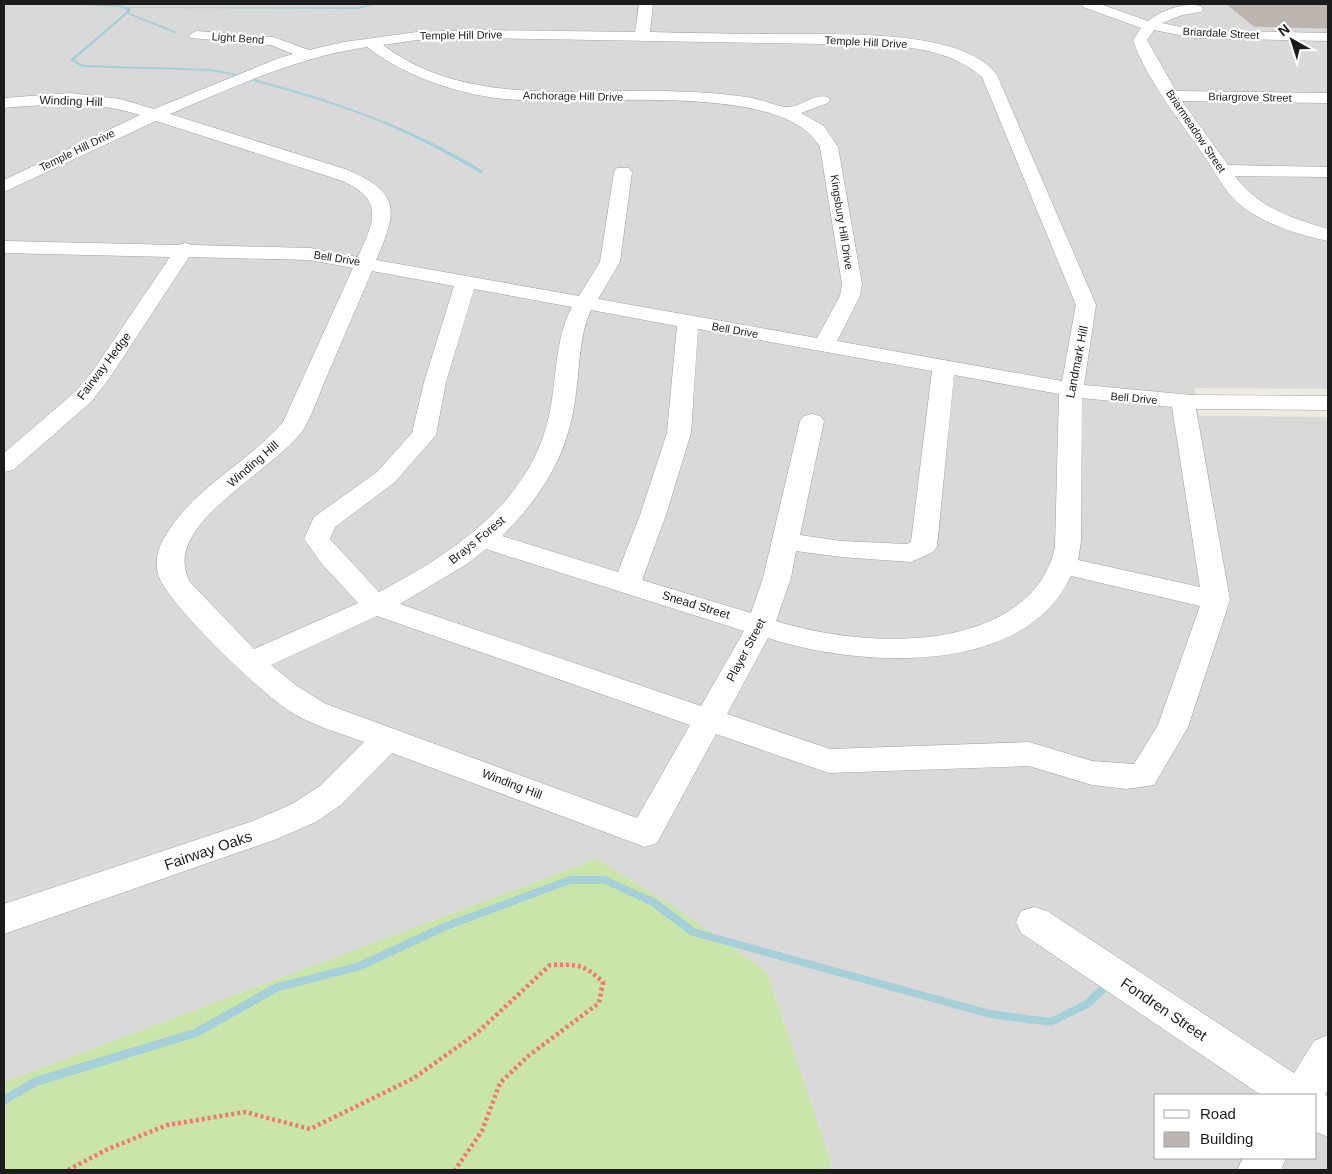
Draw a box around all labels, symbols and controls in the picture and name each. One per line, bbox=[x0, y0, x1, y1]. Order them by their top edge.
north arrow bbox=[1267, 15, 1317, 65]
text: N bbox=[1275, 20, 1293, 39]
street label: Briardale Street bbox=[1183, 25, 1259, 41]
street label: Temple Hill Drive bbox=[420, 28, 502, 42]
street label: Light Bend bbox=[211, 30, 265, 46]
street label: Temple Hill Drive bbox=[824, 34, 908, 50]
street label: Briarmeadow Street bbox=[1164, 87, 1228, 175]
street label: Anchorage Hill Drive bbox=[523, 89, 623, 103]
street label: Briargrove Street bbox=[1208, 90, 1292, 104]
street label: Winding Hill bbox=[39, 93, 103, 109]
street label: Temple Hill Drive bbox=[37, 127, 117, 173]
street label: Kingsbury Hill Drive bbox=[829, 174, 855, 270]
street label: Bell Drive bbox=[313, 248, 361, 268]
street label: Bell Drive bbox=[711, 320, 759, 340]
street label: Landmark Hill bbox=[1063, 325, 1091, 399]
street label: Fairway Hedge bbox=[74, 329, 134, 402]
street label: Bell Drive bbox=[1110, 390, 1158, 406]
street label: Winding Hill bbox=[224, 438, 282, 490]
street label: Brays Forest bbox=[446, 513, 508, 567]
street label: Snead Street bbox=[660, 588, 732, 622]
street label: Player Street bbox=[724, 616, 769, 684]
street label: Winding Hill bbox=[480, 766, 544, 802]
street label: Fairway Oaks bbox=[162, 827, 254, 873]
street label: Fondren Street bbox=[1118, 974, 1211, 1044]
legend bbox=[1154, 1094, 1317, 1159]
text: Road bbox=[1200, 1105, 1236, 1122]
text: Building bbox=[1200, 1130, 1253, 1147]

